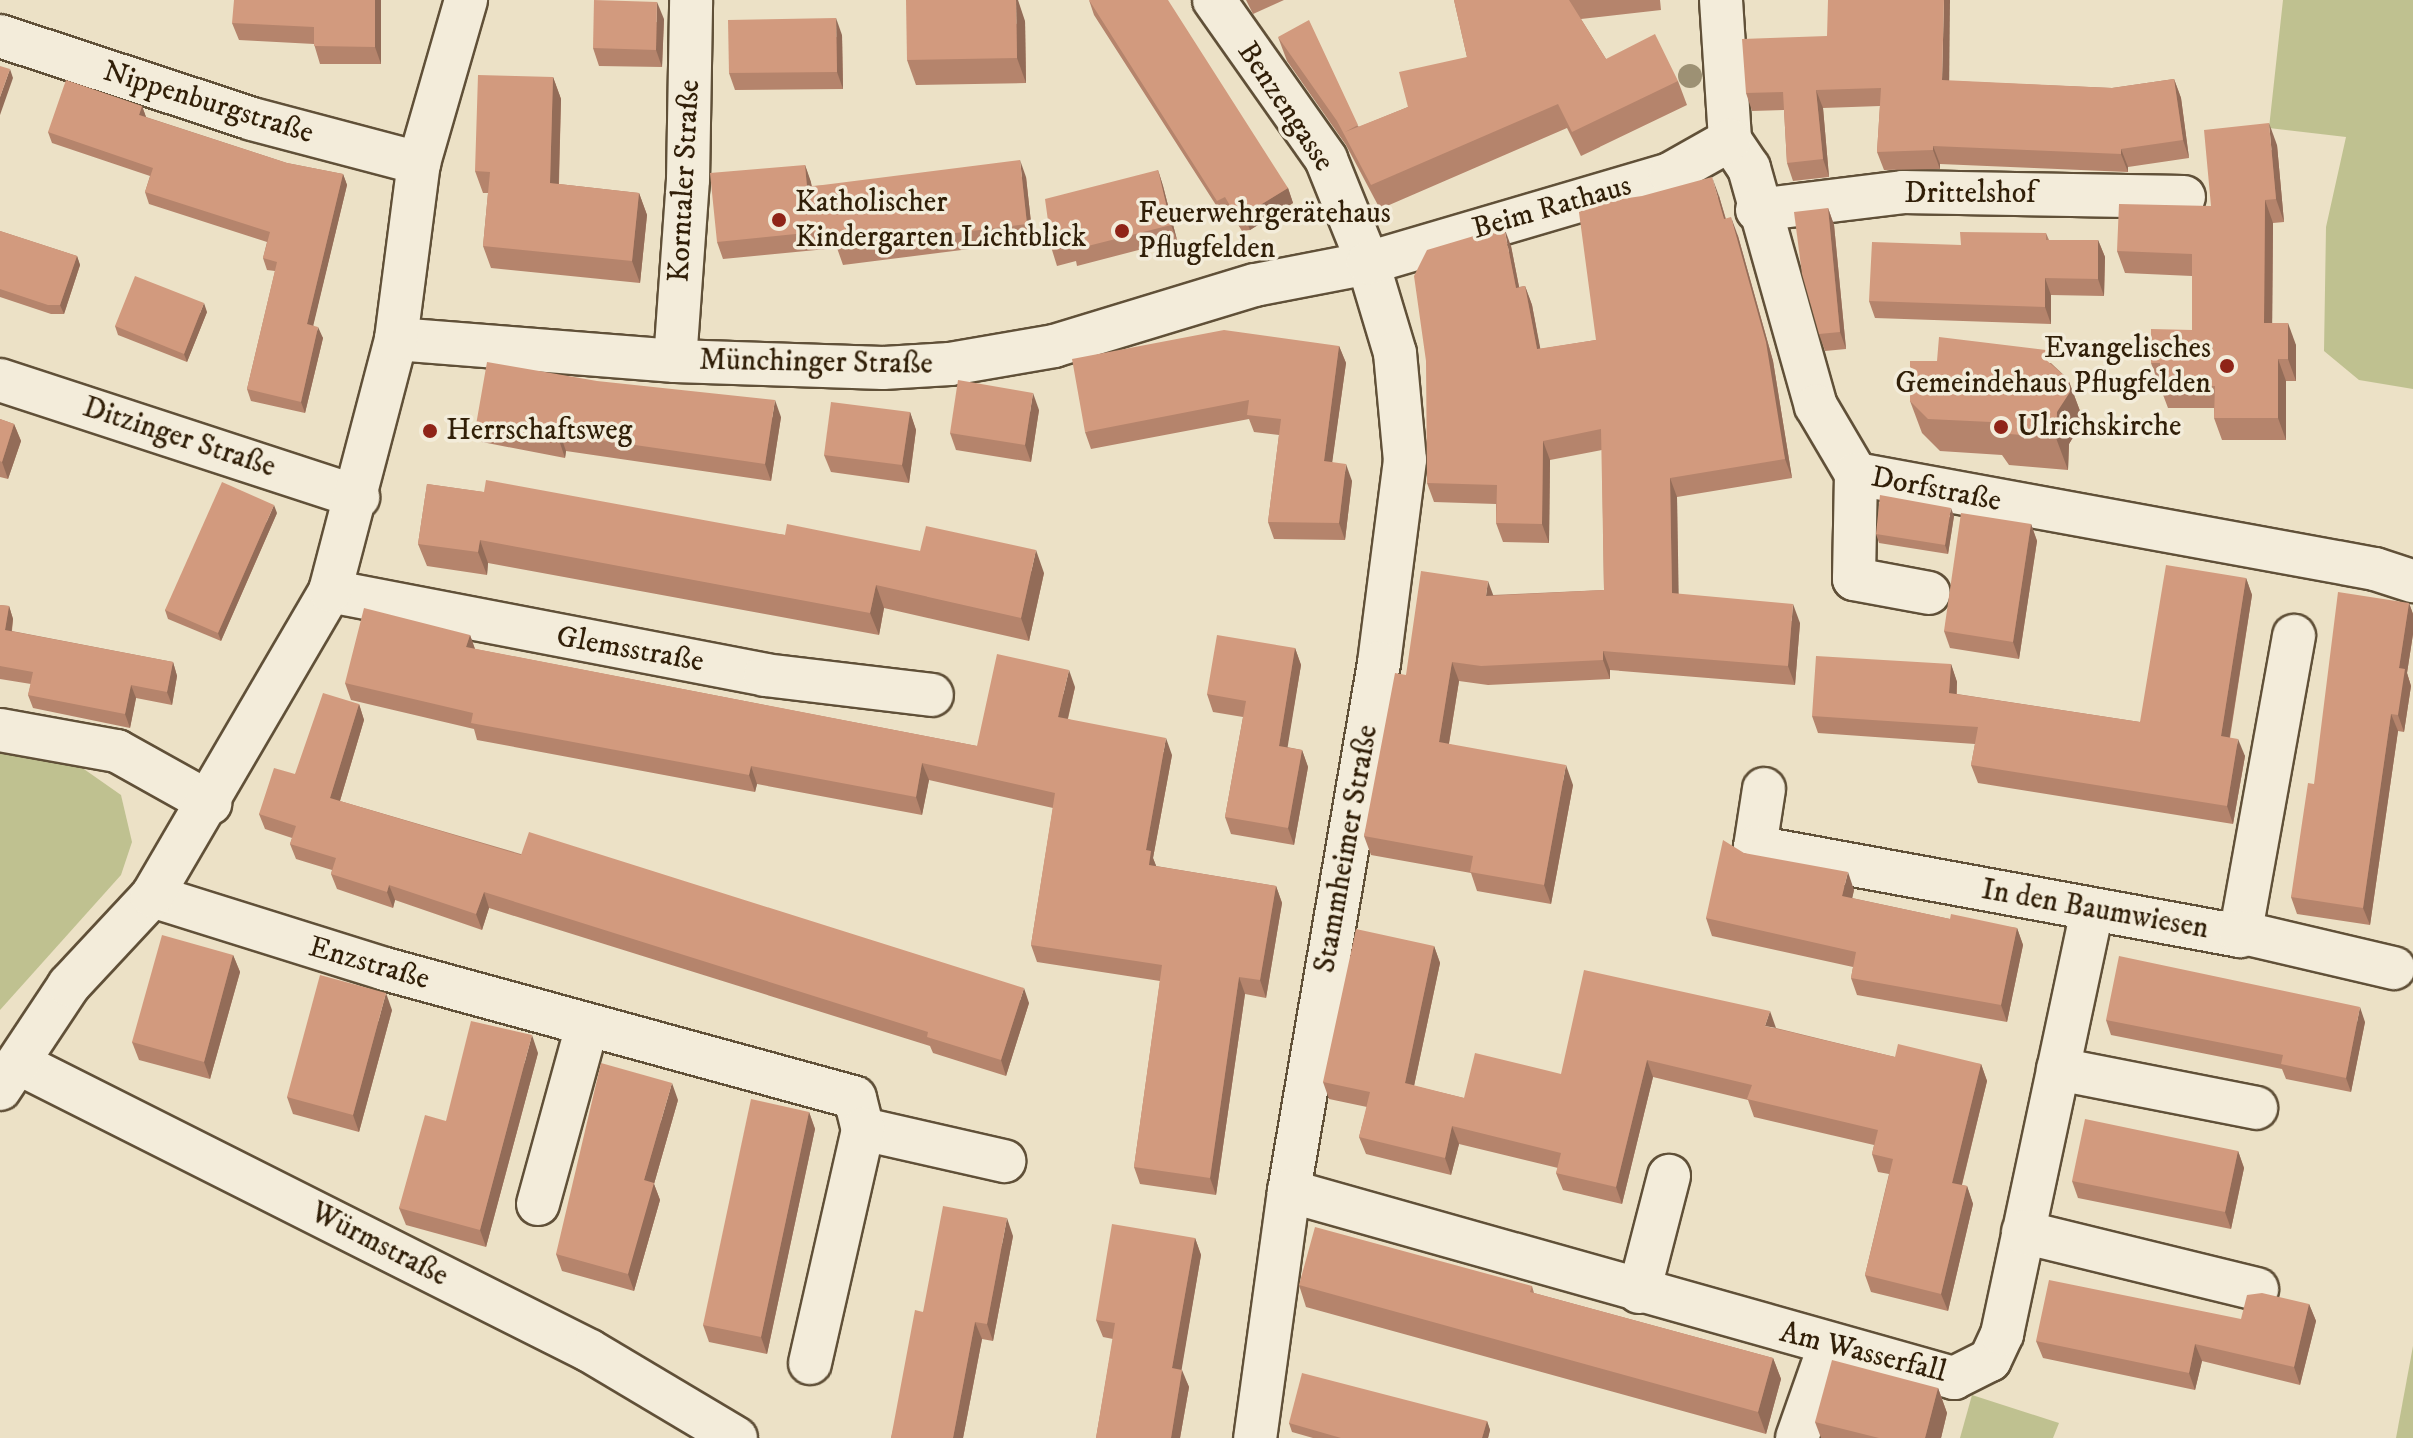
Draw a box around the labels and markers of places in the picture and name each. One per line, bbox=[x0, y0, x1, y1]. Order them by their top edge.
place label: Katholischer Kindergarten Lichtblick bbox=[795, 185, 1086, 256]
place label: Feuerwehrgerätehaus Pflugfelden bbox=[1138, 196, 1391, 266]
marker: Katholischer Kindergarten Lichtblick bbox=[770, 211, 788, 229]
marker: Feuerwehrgerätehaus Pflugfelden bbox=[1113, 222, 1131, 240]
place label: Evangelisches Gemeindehaus Pflugfelden bbox=[1895, 331, 2211, 402]
marker: Evangelisches Gemeindehaus Pflugfelden bbox=[2218, 357, 2236, 375]
place label: Ulrichskirche bbox=[2017, 409, 2181, 445]
place label: Herrschaftsweg bbox=[446, 413, 632, 449]
marker: Ulrichskirche bbox=[1992, 418, 2010, 436]
marker: Herrschaftsweg bbox=[421, 422, 439, 440]

